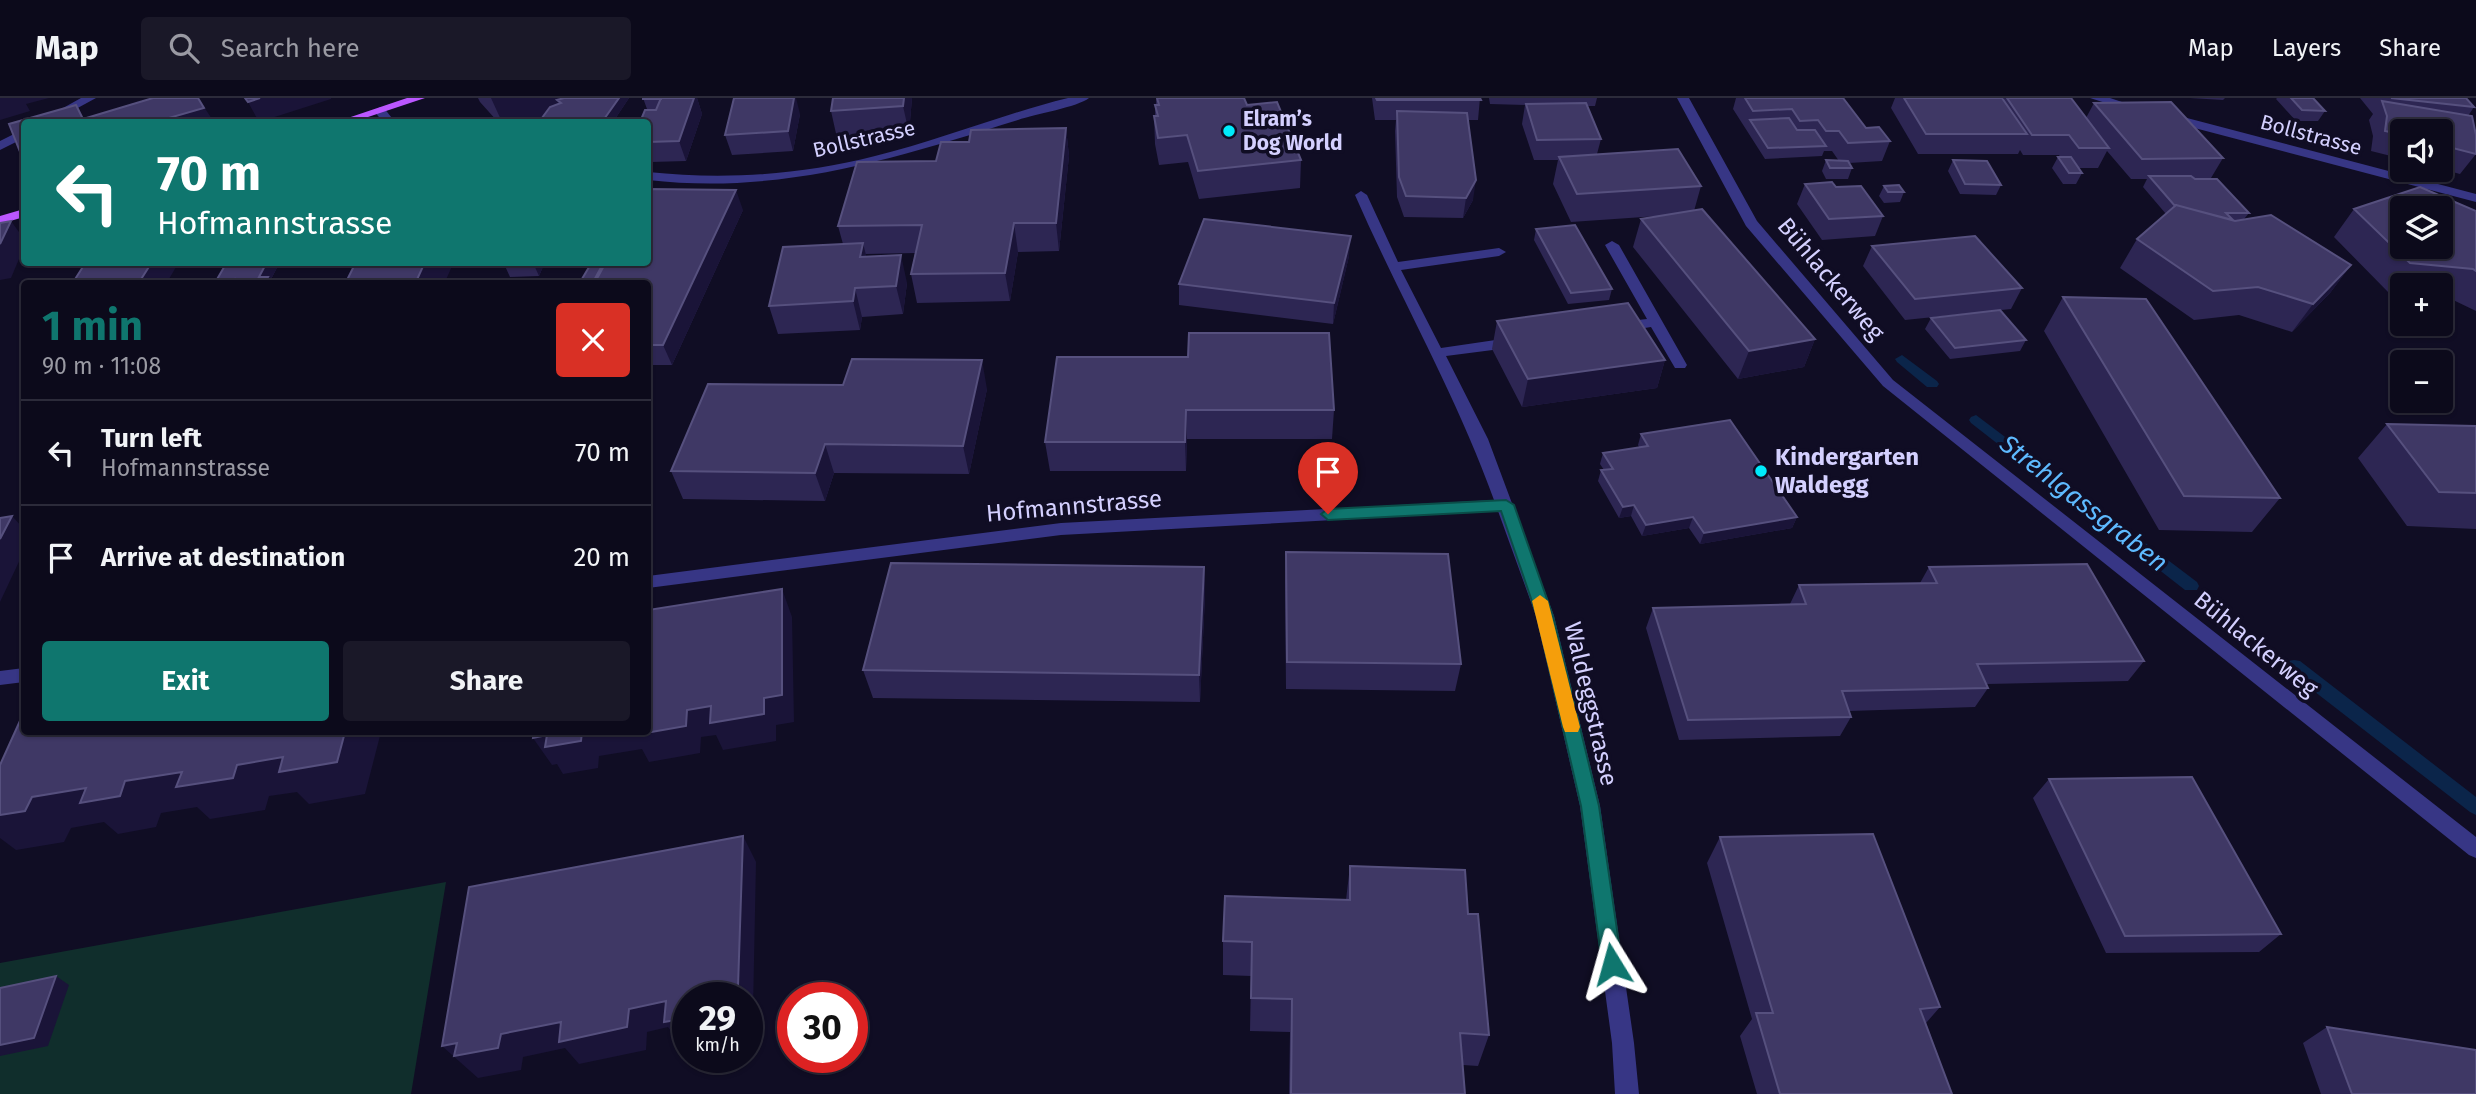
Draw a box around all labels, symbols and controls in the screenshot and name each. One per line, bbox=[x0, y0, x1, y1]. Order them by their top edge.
search box bbox=[141, 17, 631, 80]
text: Map bbox=[35, 28, 99, 68]
icon: search bbox=[165, 29, 203, 67]
text: Search here bbox=[221, 33, 360, 64]
text: Map bbox=[2188, 34, 2234, 62]
text: Layers bbox=[2272, 34, 2341, 62]
text: Share bbox=[2379, 34, 2441, 62]
place label: Elram’s Dog World bbox=[1243, 106, 1342, 156]
street label: Bollstrasse bbox=[2257, 109, 2365, 161]
street label: Bollstrasse bbox=[810, 115, 918, 163]
map controls bbox=[2390, 119, 2453, 413]
button: sound bbox=[2390, 119, 2453, 182]
marker: Elram’s Dog World bbox=[1221, 123, 1237, 139]
text: 70 m bbox=[157, 144, 261, 203]
icon: left bbox=[42, 147, 133, 238]
button: layers bbox=[2390, 196, 2453, 259]
text: Hofmannstrasse bbox=[157, 204, 392, 242]
street label: Bühlackerweg bbox=[1772, 212, 1891, 346]
button: + bbox=[2390, 273, 2453, 336]
text: 1 min bbox=[42, 301, 143, 351]
button: close bbox=[556, 303, 630, 377]
button: − bbox=[2390, 350, 2453, 413]
text: 90 m · 11:08 bbox=[42, 352, 161, 380]
text: Turn left bbox=[101, 423, 202, 454]
water label: Strehlgassgraben bbox=[1993, 428, 2174, 579]
icon: left bbox=[42, 434, 80, 472]
text: 70 m bbox=[575, 437, 630, 468]
pin bbox=[1298, 442, 1358, 514]
place label: Kindergarten Waldegg bbox=[1775, 443, 1919, 499]
icon: arrive bbox=[1309, 453, 1347, 491]
text: Hofmannstrasse bbox=[101, 454, 270, 482]
marker: Kindergarten Waldegg bbox=[1753, 463, 1769, 479]
street label: Hofmannstrasse bbox=[985, 484, 1163, 528]
icon: arrive bbox=[42, 539, 80, 577]
text: Arrive at destination bbox=[101, 542, 345, 573]
text: 20 m bbox=[573, 542, 630, 573]
street label: Bühlackerweg bbox=[2188, 586, 2324, 703]
street label: Waldeggstrasse bbox=[1559, 619, 1623, 789]
button: Exit bbox=[42, 641, 329, 721]
button: Share bbox=[343, 641, 630, 721]
position arrow bbox=[1575, 927, 1649, 1001]
speed limit sign: 30 bbox=[777, 982, 868, 1073]
text: 29 bbox=[699, 997, 736, 1039]
text: km/h bbox=[695, 1034, 740, 1056]

